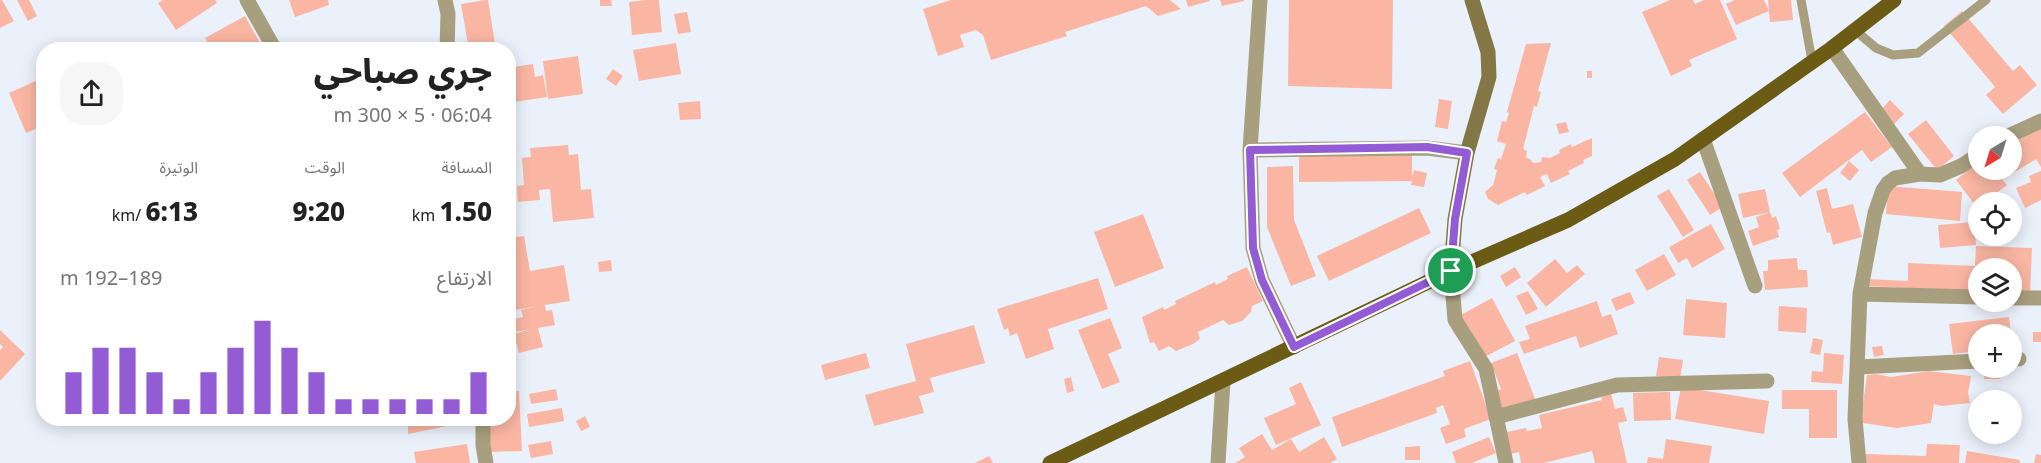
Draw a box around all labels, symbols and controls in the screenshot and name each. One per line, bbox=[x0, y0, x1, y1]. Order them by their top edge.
text: جري صباحي bbox=[314, 38, 492, 107]
button: share bbox=[60, 62, 123, 125]
text: 06:04 · 5 × 300 m bbox=[334, 95, 492, 137]
north arrow bbox=[1968, 126, 2022, 180]
map controls bbox=[1968, 126, 2022, 444]
text: الوتيرة bbox=[160, 151, 198, 185]
text: الوقت bbox=[305, 151, 345, 185]
text: المسافة bbox=[442, 151, 492, 185]
text: 6:13 bbox=[145, 185, 198, 240]
text: 9:20 bbox=[292, 185, 345, 240]
text: 1.50 bbox=[439, 185, 492, 240]
button: locate bbox=[1968, 192, 2022, 246]
text: /km bbox=[112, 199, 145, 233]
text: km bbox=[412, 199, 439, 233]
pin bbox=[1425, 245, 1476, 296]
icon: arrive bbox=[1434, 254, 1467, 287]
text: 189–192 m bbox=[60, 258, 163, 300]
text: الارتفاع bbox=[437, 258, 492, 300]
button: layers bbox=[1968, 258, 2022, 312]
button: + bbox=[1968, 324, 2022, 378]
button: − bbox=[1968, 390, 2022, 444]

